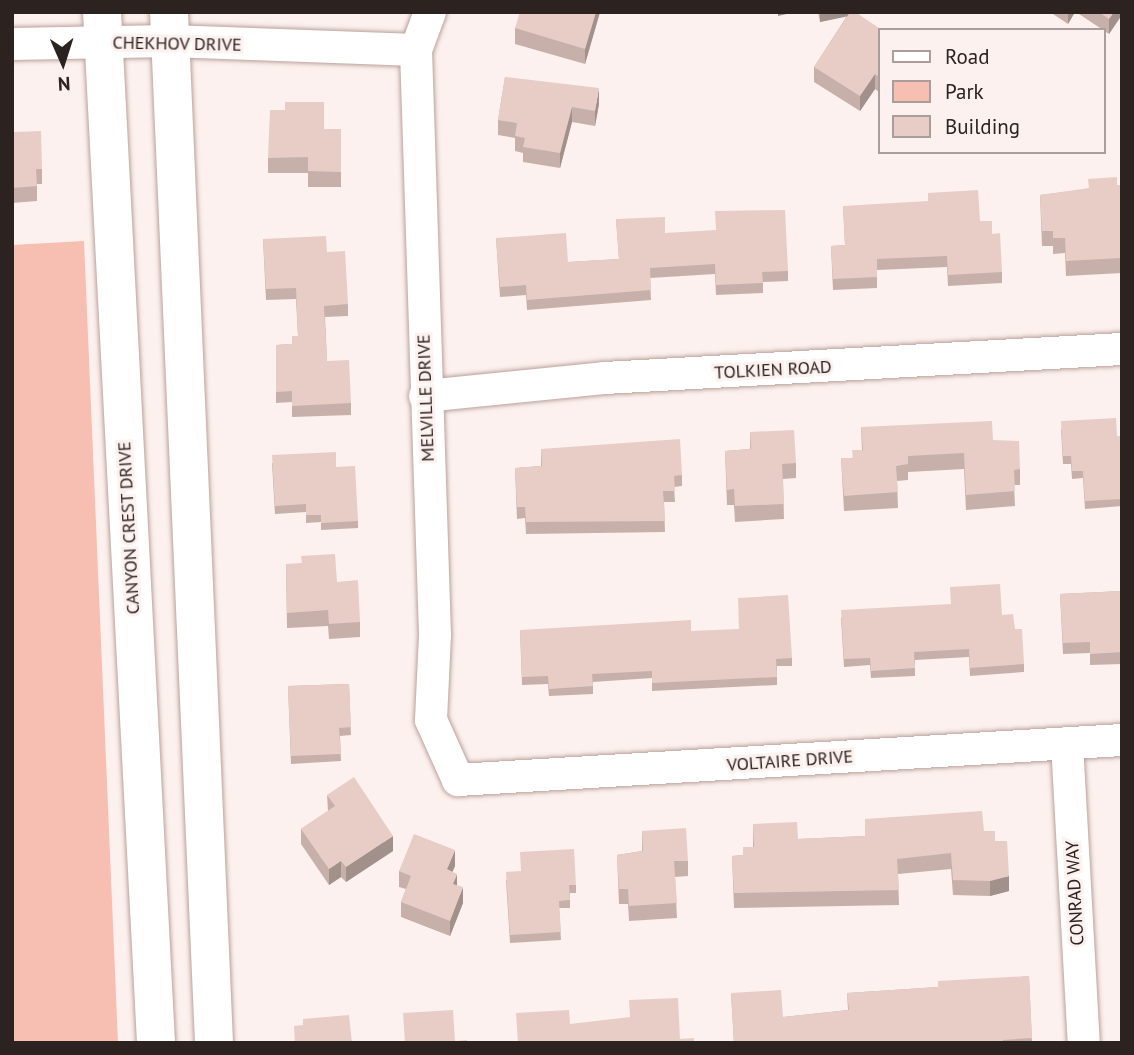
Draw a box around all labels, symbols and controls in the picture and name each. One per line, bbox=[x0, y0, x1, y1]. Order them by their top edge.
north arrow bbox=[28, 28, 98, 98]
legend bbox=[878, 28, 1106, 154]
street label: CHEKHOV DRIVE bbox=[112, 32, 242, 56]
text: Road bbox=[945, 43, 989, 70]
text: N bbox=[57, 72, 71, 96]
text: Park bbox=[945, 78, 984, 105]
text: Building bbox=[945, 113, 1020, 140]
street label: MELVILLE DRIVE bbox=[413, 334, 439, 462]
street label: TOLKIEN ROAD bbox=[714, 356, 832, 384]
street label: CANYON CREST DRIVE bbox=[114, 441, 144, 615]
street label: VOLTAIRE DRIVE bbox=[726, 746, 854, 776]
street label: CONRAD WAY bbox=[1061, 840, 1089, 946]

